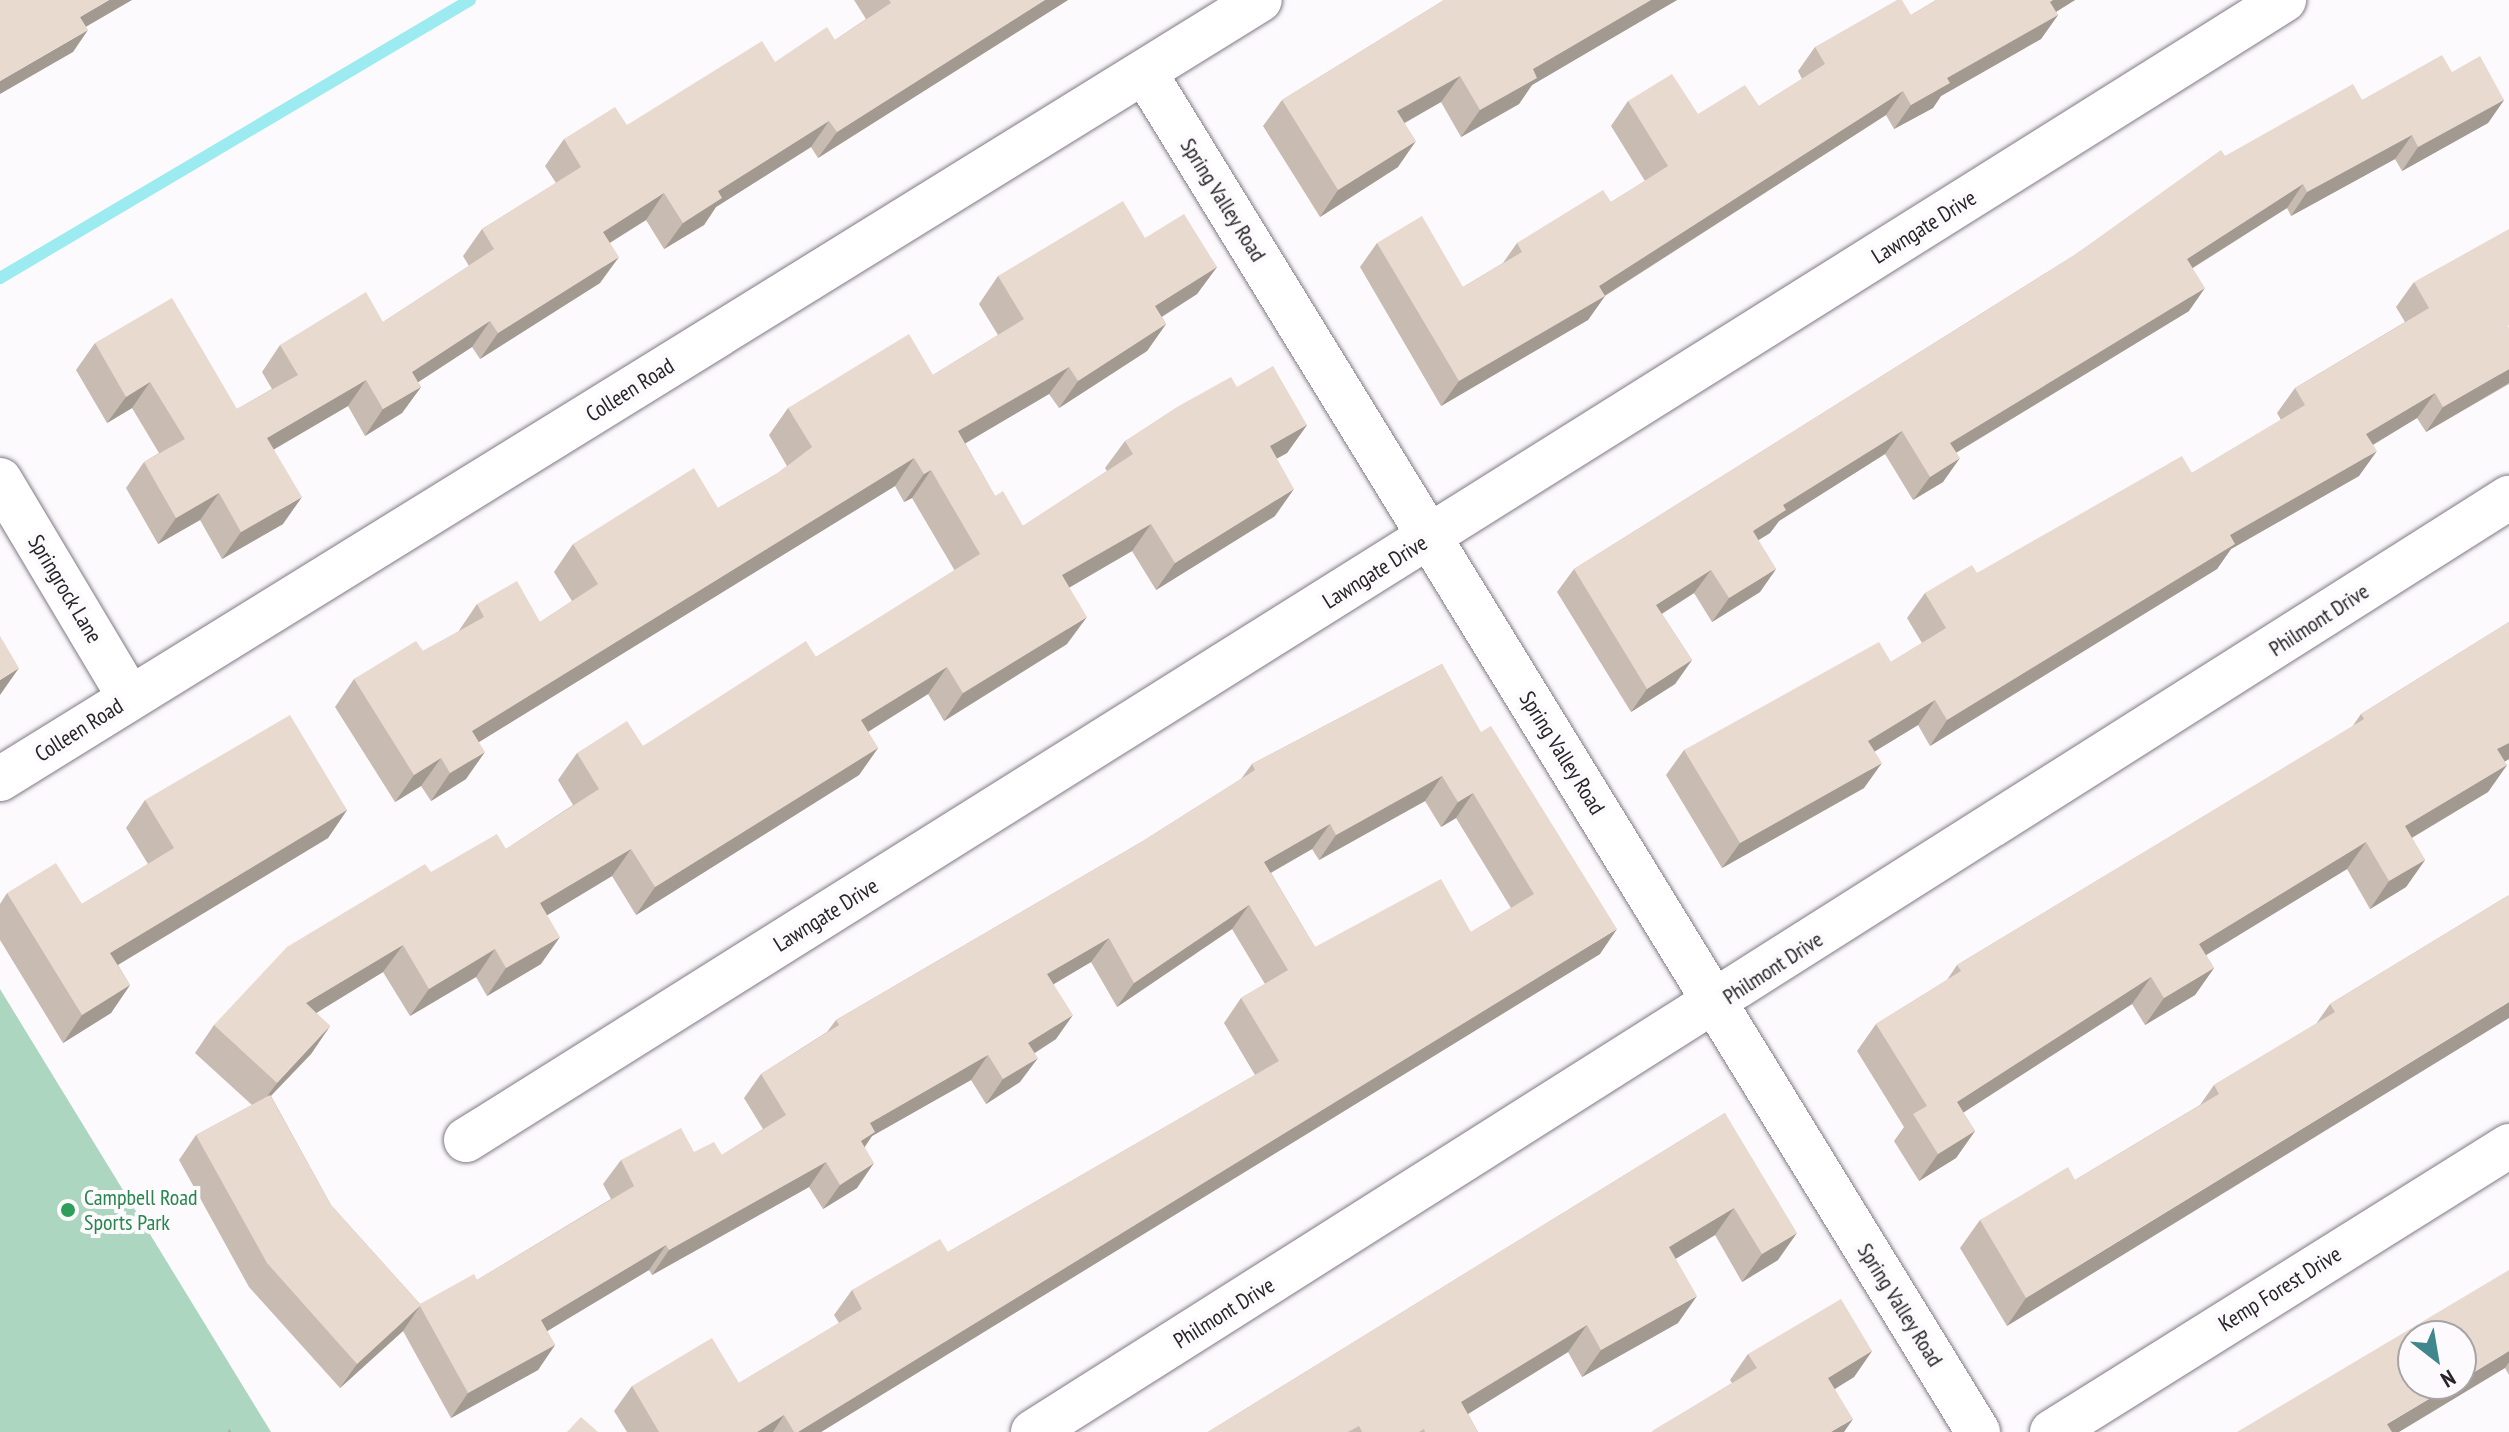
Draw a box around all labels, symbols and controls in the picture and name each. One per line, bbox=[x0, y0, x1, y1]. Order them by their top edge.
street label: Spring Valley Road bbox=[1174, 133, 1272, 267]
street label: Lawngate Drive bbox=[1867, 184, 1981, 270]
street label: Colleen Road bbox=[581, 353, 679, 427]
street label: Lawngate Drive bbox=[1318, 529, 1432, 615]
street label: Springrock Lane bbox=[22, 530, 108, 648]
street label: Philmont Drive bbox=[2264, 578, 2374, 662]
street label: Spring Valley Road bbox=[1513, 686, 1611, 820]
street label: Colleen Road bbox=[30, 693, 128, 767]
street label: Lawngate Drive bbox=[769, 872, 883, 958]
street label: Philmont Drive bbox=[1718, 926, 1828, 1010]
place label: Campbell Road Sports Park bbox=[84, 1184, 198, 1236]
marker: Campbell Road Sports Park bbox=[59, 1201, 77, 1219]
street label: Spring Valley Road bbox=[1851, 1238, 1949, 1372]
street label: Kemp Forest Drive bbox=[2214, 1241, 2346, 1337]
street label: Philmont Drive bbox=[1169, 1272, 1279, 1354]
north arrow bbox=[2397, 1320, 2477, 1400]
text: N bbox=[2436, 1364, 2461, 1394]

